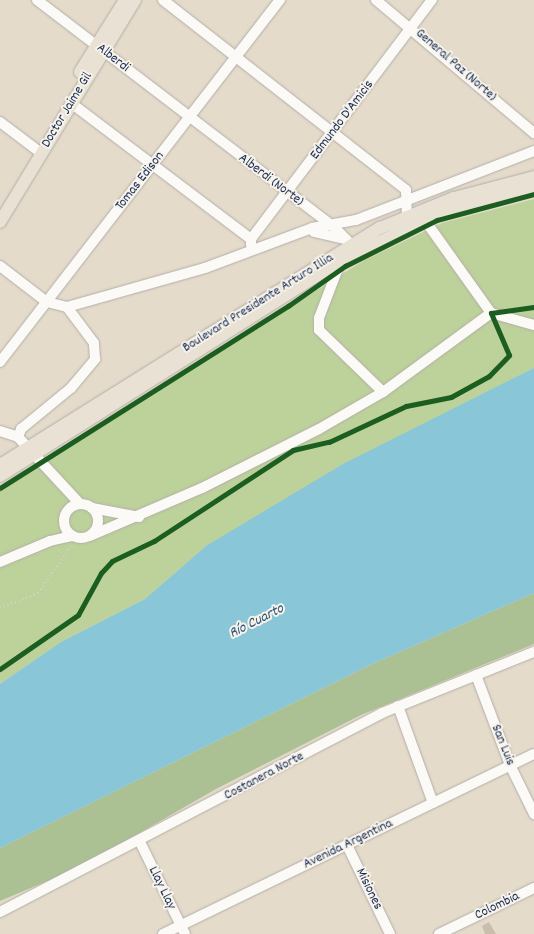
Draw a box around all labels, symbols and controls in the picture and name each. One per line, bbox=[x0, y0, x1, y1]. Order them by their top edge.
street label: General Paz (Norte) bbox=[412, 25, 500, 105]
street label: Alberdi bbox=[93, 40, 133, 76]
street label: Doctor Jaime Gil bbox=[38, 69, 96, 151]
street label: Edmundo D'Amicis bbox=[307, 77, 377, 163]
street label: Tomas Edison bbox=[112, 148, 168, 214]
street label: Alberdi (Norte) bbox=[235, 150, 307, 210]
street label: Boulevard Presidente Arturo Illia bbox=[180, 250, 336, 356]
water label: Río Cuarto bbox=[227, 601, 287, 643]
street label: San Luis bbox=[487, 722, 519, 768]
street label: Costanera Norte bbox=[221, 748, 307, 804]
street label: Avenida Argentina bbox=[301, 815, 395, 873]
street label: Llay Llay bbox=[144, 864, 180, 912]
street label: Misiones bbox=[352, 866, 386, 912]
street label: Colombia bbox=[472, 888, 522, 924]

